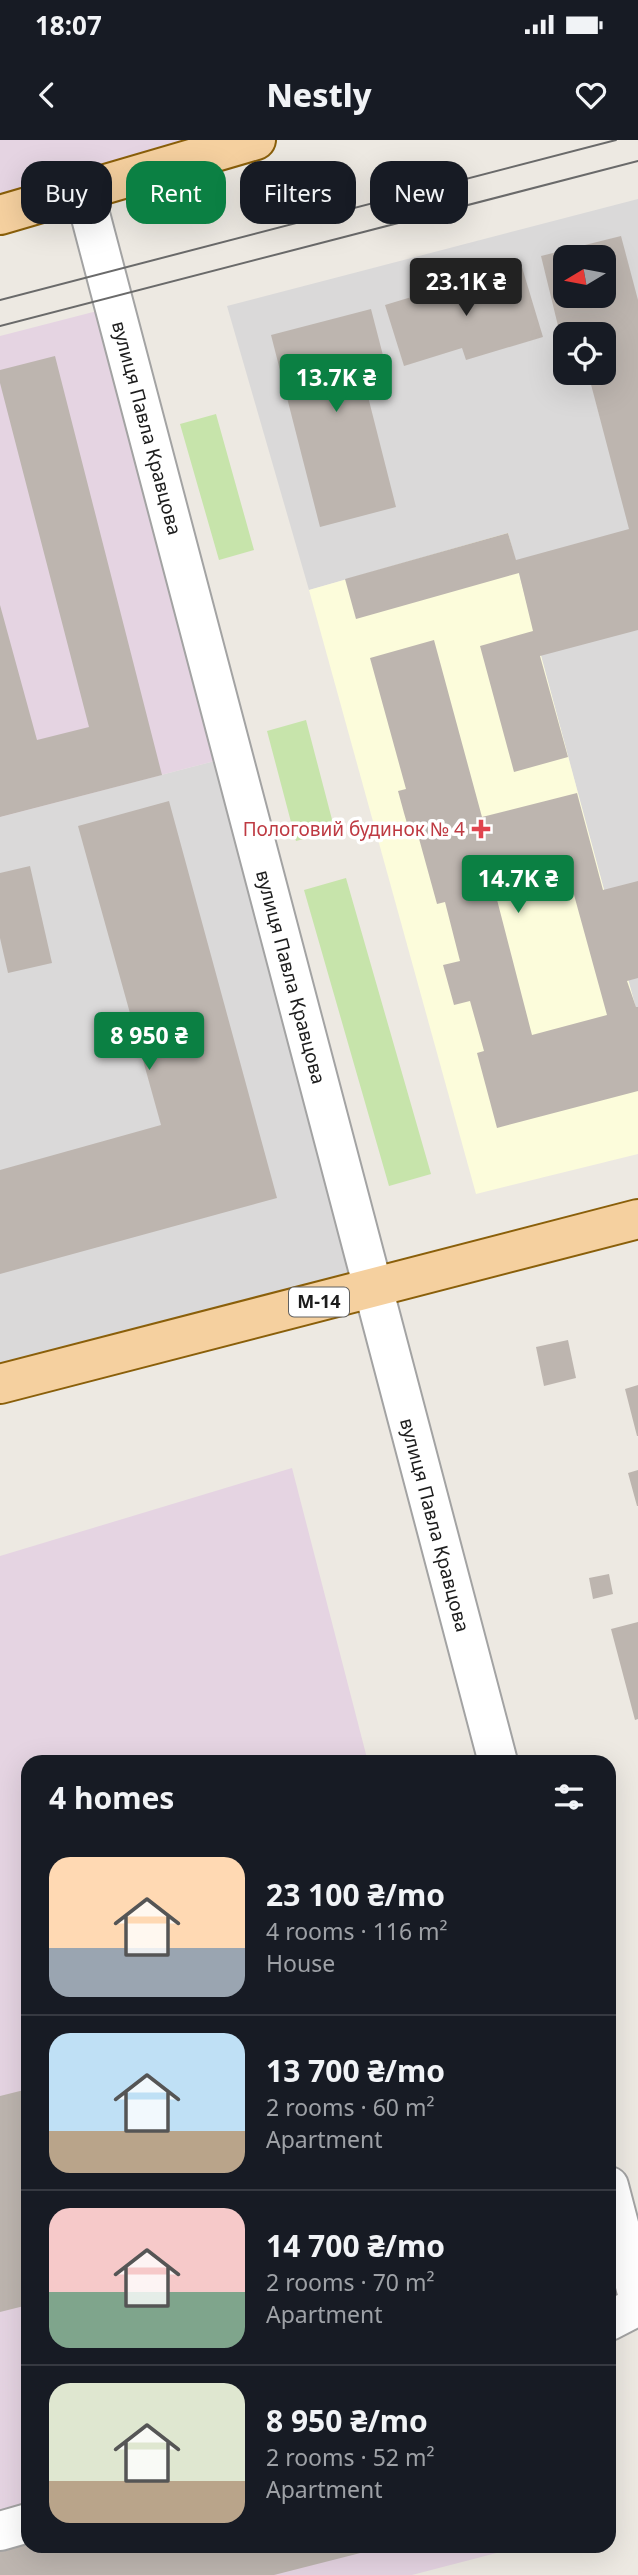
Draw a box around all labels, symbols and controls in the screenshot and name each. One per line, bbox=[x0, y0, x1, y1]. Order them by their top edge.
text: 18:07 bbox=[35, 7, 102, 43]
text: Nestly bbox=[266, 73, 372, 116]
icon: back bbox=[28, 76, 66, 114]
icon: heart bbox=[572, 76, 610, 114]
chip: Buy bbox=[21, 161, 112, 224]
chip: Rent bbox=[126, 161, 226, 224]
chip: Filters bbox=[240, 161, 356, 224]
chip: New bbox=[370, 161, 468, 224]
north arrow bbox=[553, 245, 616, 308]
map controls bbox=[553, 245, 616, 385]
pin: 23.1K ₴ bbox=[401, 258, 531, 318]
text: 23.1K ₴ bbox=[426, 265, 506, 297]
street label: вулиця Павла Кравцова bbox=[106, 318, 188, 538]
button: locate bbox=[553, 322, 616, 385]
pin: 13.7K ₴ bbox=[271, 355, 401, 414]
text: 13.7K ₴ bbox=[296, 361, 376, 393]
place label: Пологовий будинок № 4 bbox=[243, 816, 465, 842]
marker: Пологовий будинок № 4 bbox=[471, 819, 491, 839]
pin: 14.7K ₴ bbox=[453, 856, 583, 915]
text: 14.7K ₴ bbox=[478, 862, 558, 894]
street label: вулиця Павла Кравцова bbox=[250, 867, 332, 1087]
pin: 8 950 ₴ bbox=[84, 1012, 214, 1072]
text: 8 950 ₴ bbox=[110, 1019, 188, 1051]
road number: М-14 bbox=[289, 1288, 349, 1316]
street label: вулиця Павла Кравцова bbox=[394, 1415, 476, 1635]
text: 4 homes bbox=[49, 1777, 174, 1818]
icon: filters bbox=[550, 1778, 588, 1816]
text: 23 100 ₴/mo bbox=[266, 1874, 445, 1915]
icon: home bbox=[105, 1885, 189, 1969]
text: 4 rooms · 116 m² bbox=[266, 1915, 448, 1947]
text: House bbox=[266, 1947, 335, 1979]
text: 13 700 ₴/mo bbox=[266, 2050, 445, 2091]
icon: home bbox=[105, 2061, 189, 2145]
text: 2 rooms · 60 m² bbox=[266, 2091, 435, 2123]
text: Apartment bbox=[266, 2123, 383, 2155]
text: 14 700 ₴/mo bbox=[266, 2225, 445, 2266]
icon: home bbox=[105, 2236, 189, 2320]
text: 2 rooms · 70 m² bbox=[266, 2266, 435, 2298]
text: Apartment bbox=[266, 2298, 383, 2330]
text: 8 950 ₴/mo bbox=[266, 2400, 428, 2441]
icon: home bbox=[105, 2411, 189, 2495]
text: 2 rooms · 52 m² bbox=[266, 2441, 435, 2473]
text: Apartment bbox=[266, 2473, 383, 2505]

